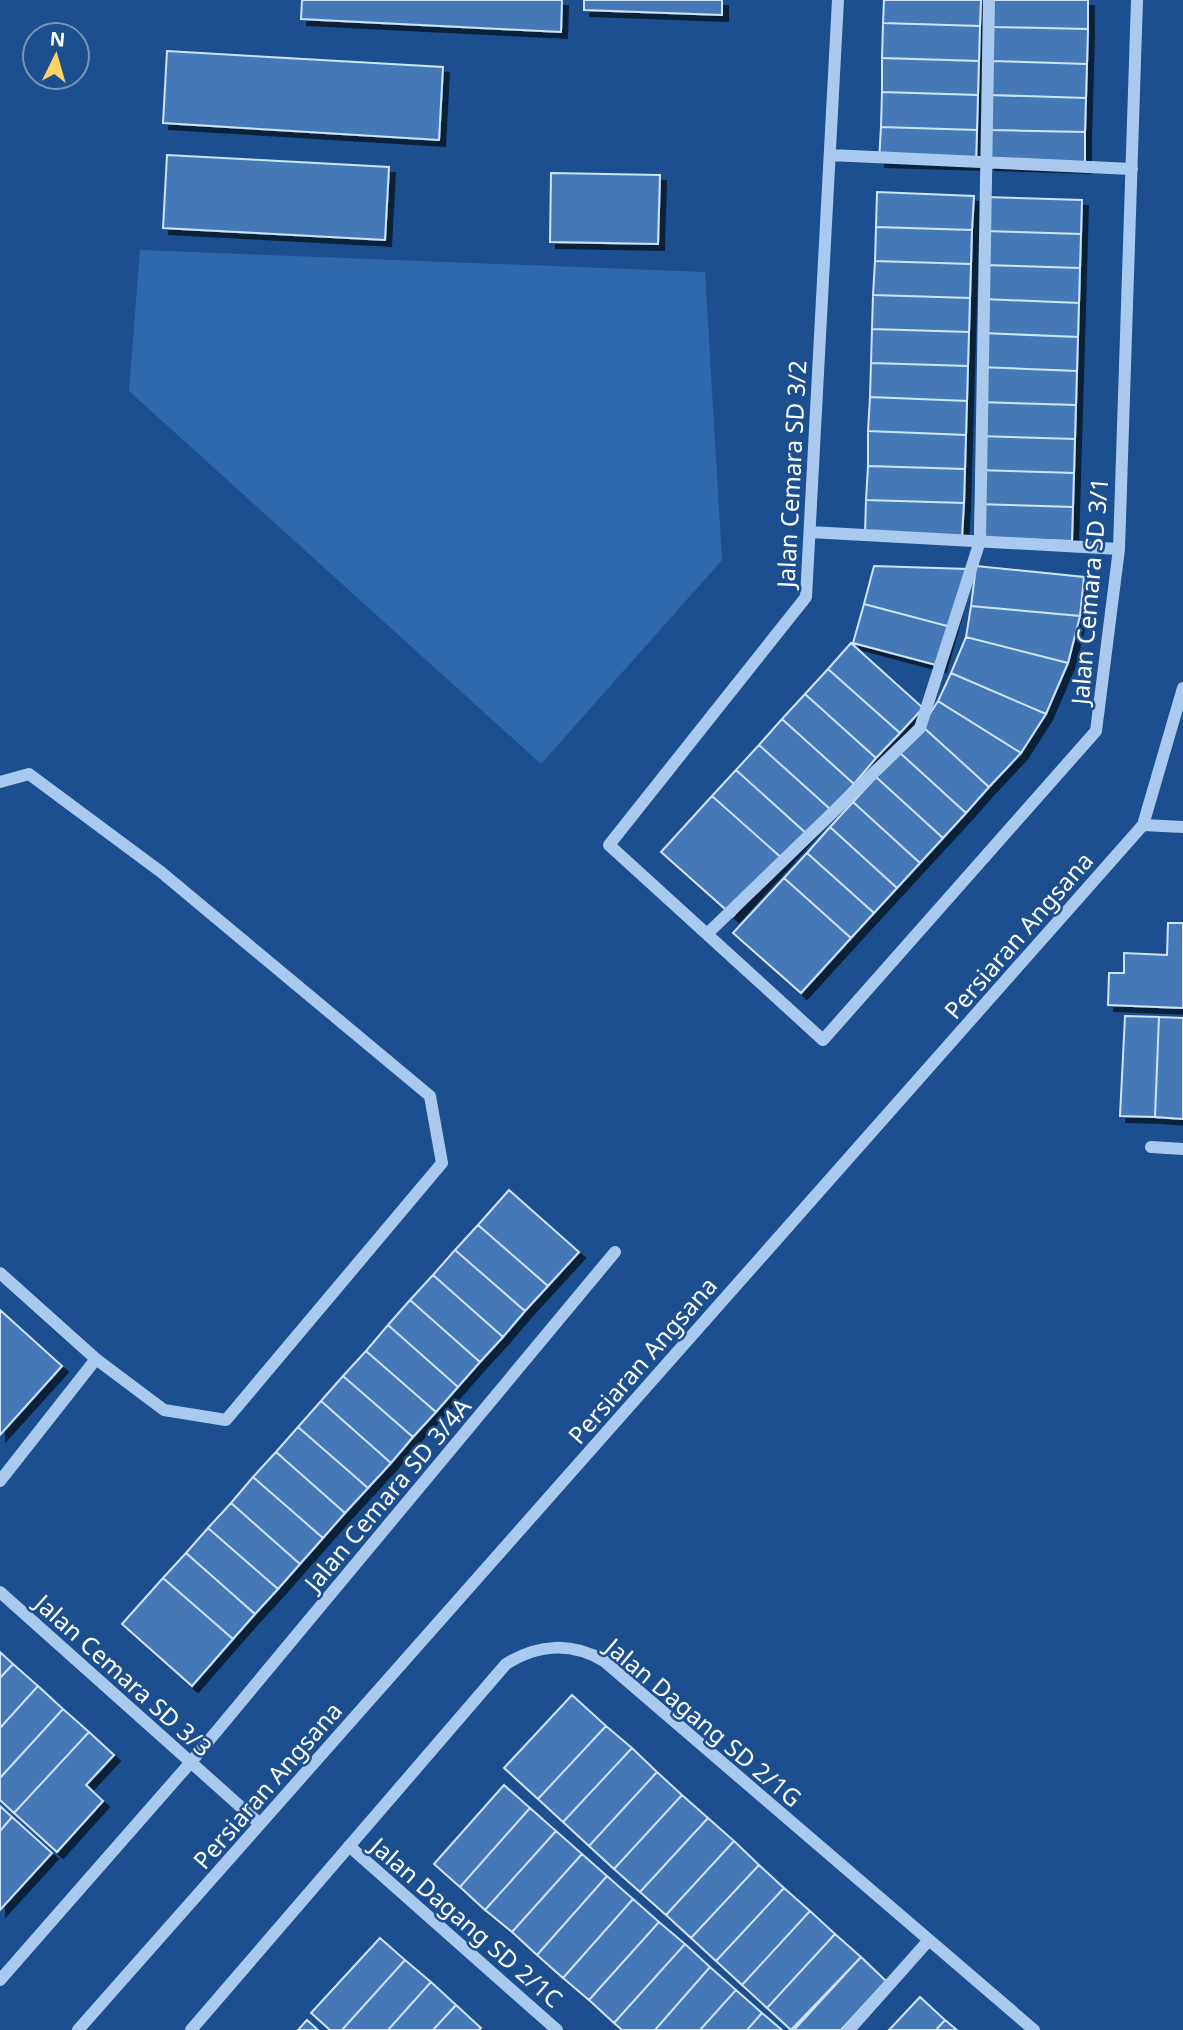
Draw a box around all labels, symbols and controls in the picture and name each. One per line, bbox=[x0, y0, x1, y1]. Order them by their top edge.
north arrow bbox=[21, 21, 91, 91]
text: N bbox=[49, 25, 66, 53]
street label: Jalan Cemara SD 3/2 bbox=[768, 359, 813, 591]
street label: Jalan Cemara SD 3/1 bbox=[1062, 476, 1115, 708]
street label: Persiaran Angsana bbox=[936, 844, 1100, 1026]
street label: Persiaran Angsana bbox=[560, 1269, 724, 1451]
street label: Jalan Cemara SD 3/4A bbox=[295, 1390, 478, 1599]
street label: Jalan Cemara SD 3/3 bbox=[27, 1585, 220, 1763]
street label: Jalan Dagang SD 2/1G bbox=[597, 1629, 809, 1814]
street label: Persiaran Angsana bbox=[185, 1694, 349, 1876]
street label: Jalan Dagang SD 2/1C bbox=[362, 1828, 570, 2015]

